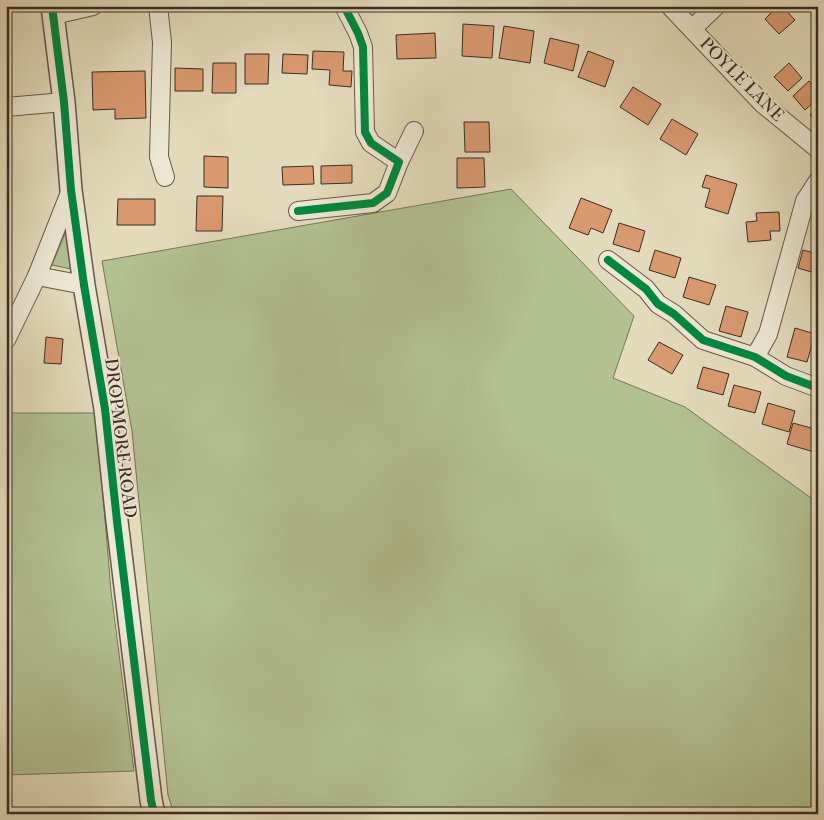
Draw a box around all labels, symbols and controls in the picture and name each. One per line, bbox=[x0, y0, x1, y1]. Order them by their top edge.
street label: POYLE LANE bbox=[695, 33, 788, 126]
street label: DROPMORE ROAD bbox=[100, 357, 141, 519]

